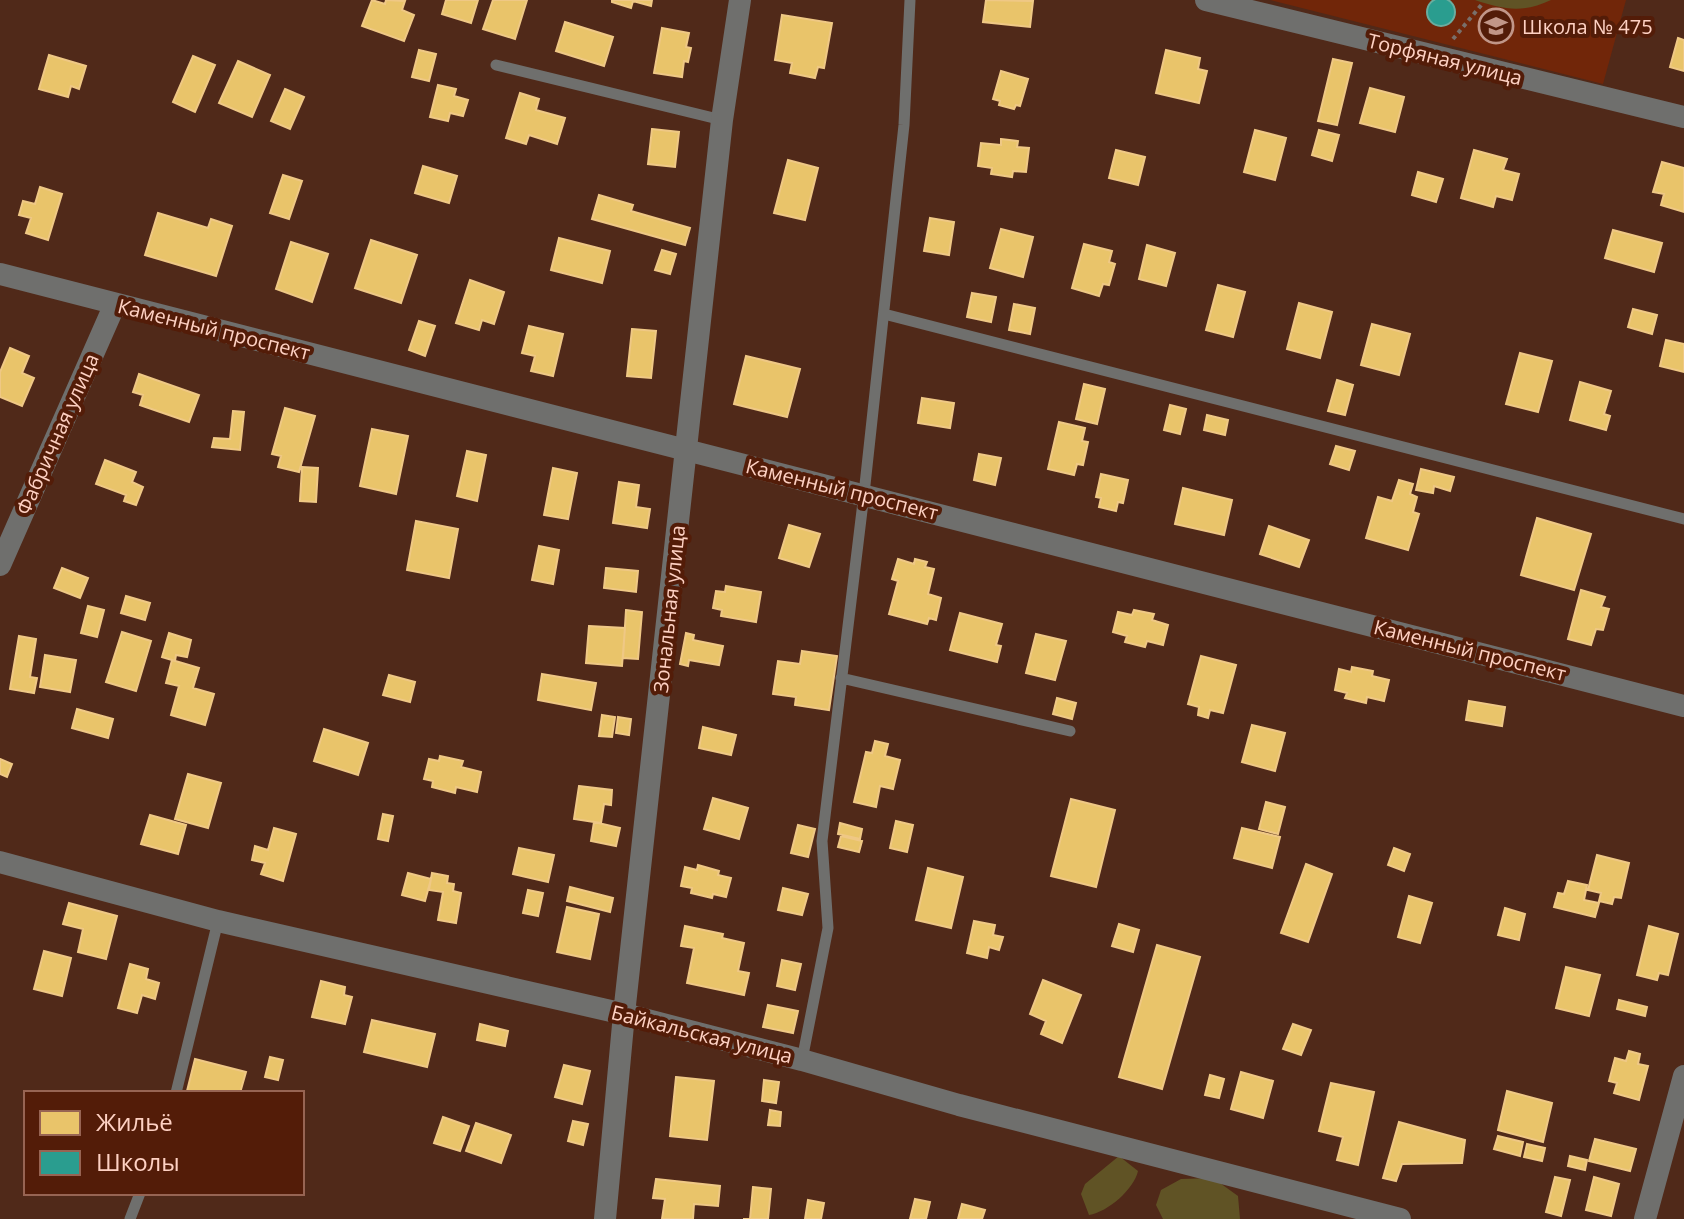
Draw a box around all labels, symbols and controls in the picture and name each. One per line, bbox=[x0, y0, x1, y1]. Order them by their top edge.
school or university icon: Школа № 475 bbox=[1477, 7, 1515, 45]
place label: Школа № 475 bbox=[1522, 13, 1653, 40]
street label: Торфяная улица bbox=[1365, 27, 1525, 91]
street label: Каменный проспект bbox=[115, 292, 313, 366]
street label: Фабричная улица bbox=[9, 349, 105, 519]
street label: Каменный проспект bbox=[743, 452, 941, 526]
street label: Зональная улица bbox=[647, 524, 691, 694]
street label: Каменный проспект bbox=[1371, 613, 1569, 687]
street label: Байкальская улица bbox=[609, 998, 795, 1070]
legend bbox=[24, 1091, 304, 1195]
text: Жильё bbox=[96, 1105, 173, 1138]
text: Школы bbox=[96, 1145, 180, 1178]

